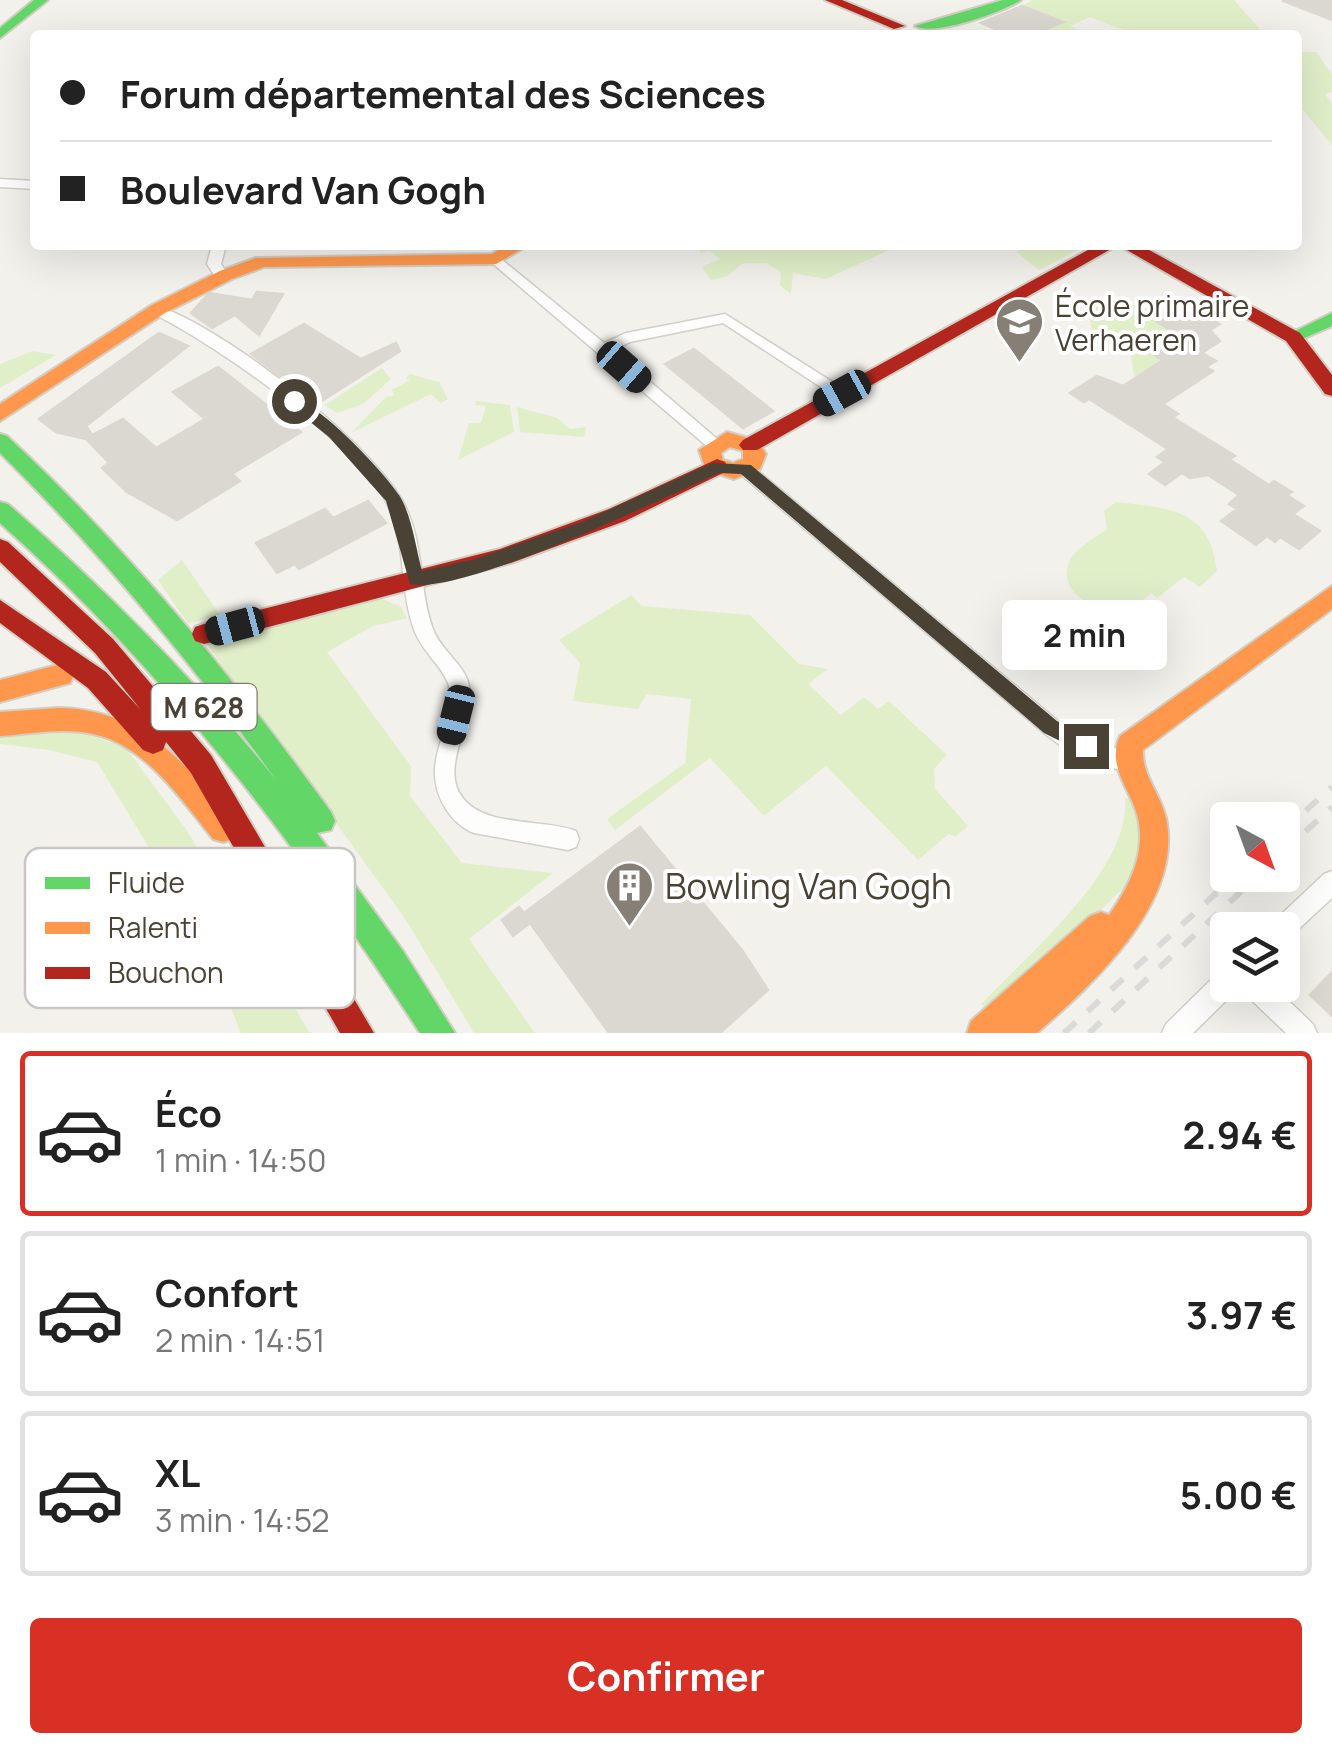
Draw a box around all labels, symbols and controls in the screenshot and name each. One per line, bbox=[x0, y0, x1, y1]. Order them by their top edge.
text: Forum départemental des Sciences bbox=[120, 67, 766, 119]
text: Boulevard Van Gogh bbox=[120, 163, 486, 215]
place label: École primaire Verhaeren bbox=[1055, 285, 1249, 360]
school or university icon: École primaire Verhaeren bbox=[994, 296, 1046, 364]
car bbox=[592, 336, 656, 398]
car bbox=[808, 365, 876, 421]
route start bbox=[272, 379, 317, 424]
callout: 2 min bbox=[1004, 601, 1168, 671]
car bbox=[202, 604, 268, 648]
text: 2 min bbox=[1043, 613, 1126, 657]
car bbox=[434, 682, 478, 748]
road number: M 628 bbox=[152, 684, 256, 730]
route end bbox=[1064, 724, 1109, 769]
north arrow bbox=[1210, 802, 1300, 892]
map controls bbox=[1210, 802, 1300, 1002]
legend bbox=[25, 848, 355, 1008]
building icon: Bowling Van Gogh bbox=[604, 860, 656, 928]
place label: Bowling Van Gogh bbox=[665, 862, 952, 910]
text: Fluide bbox=[108, 863, 185, 901]
text: Ralenti bbox=[108, 908, 198, 946]
button: layers bbox=[1210, 912, 1300, 1002]
text: Bouchon bbox=[108, 953, 224, 991]
text: Éco bbox=[155, 1086, 222, 1138]
icon: car bbox=[35, 1089, 125, 1179]
text: 2.94 € bbox=[1183, 1108, 1297, 1160]
text: 1 min · 14:50 bbox=[155, 1138, 326, 1182]
text: Confort bbox=[155, 1266, 299, 1318]
icon: car bbox=[35, 1269, 125, 1359]
text: 3.97 € bbox=[1186, 1288, 1297, 1340]
text: 2 min · 14:51 bbox=[155, 1318, 325, 1362]
text: XL bbox=[155, 1446, 200, 1498]
icon: car bbox=[35, 1449, 125, 1539]
text: 5.00 € bbox=[1180, 1468, 1297, 1520]
text: 3 min · 14:52 bbox=[155, 1498, 330, 1542]
button: Confirmer bbox=[30, 1618, 1302, 1733]

